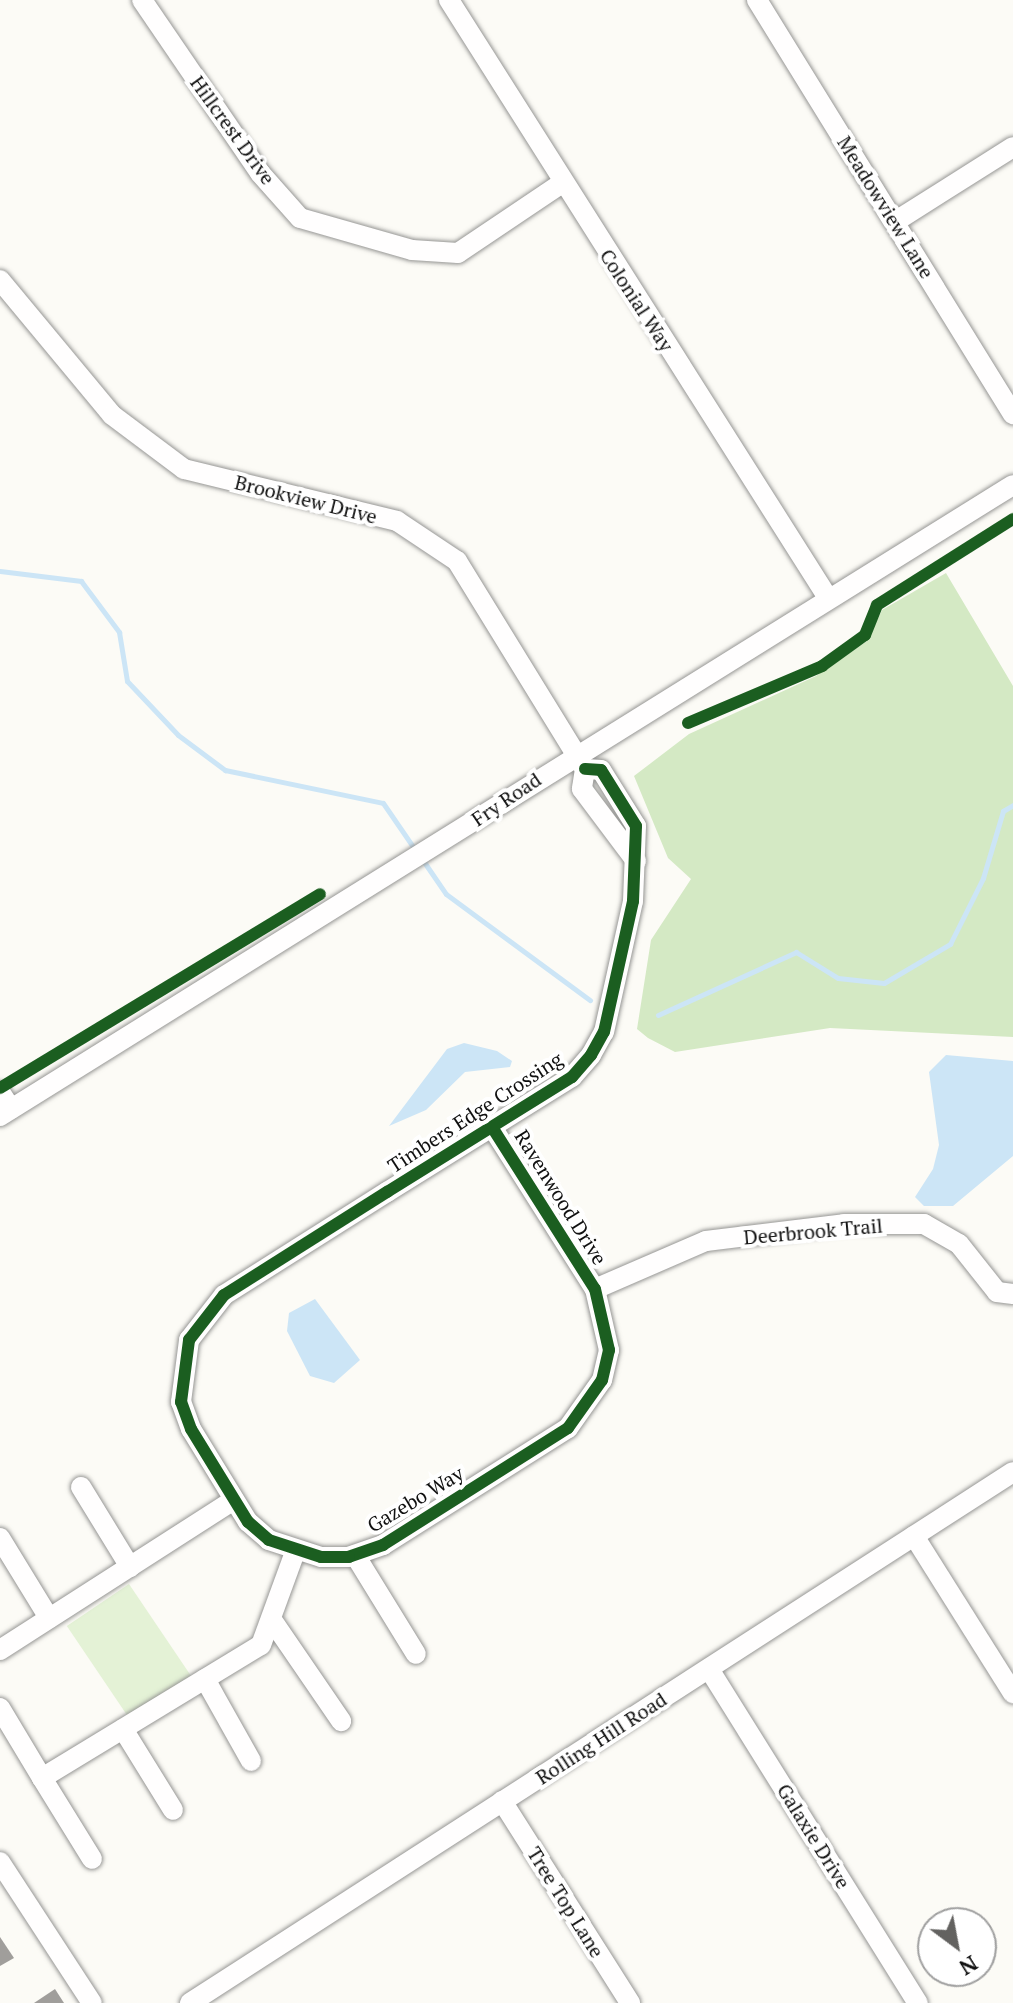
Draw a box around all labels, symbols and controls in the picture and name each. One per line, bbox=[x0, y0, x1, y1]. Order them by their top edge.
street label: Hillcrest Drive bbox=[186, 71, 280, 189]
street label: Meadowview Lane bbox=[833, 131, 939, 283]
street label: Colonial Way bbox=[595, 244, 679, 356]
street label: Brookview Drive bbox=[232, 470, 380, 528]
street label: Fry Road bbox=[467, 767, 545, 831]
street label: Timbers Edge Crossing bbox=[383, 1047, 567, 1177]
street label: Ravenwood Drive bbox=[510, 1125, 612, 1269]
street label: Deerbrook Trail bbox=[742, 1213, 884, 1249]
street label: Gazebo Way bbox=[363, 1461, 467, 1537]
street label: Rolling Hill Road bbox=[531, 1687, 671, 1789]
street label: Galaxie Drive bbox=[772, 1779, 856, 1893]
street label: Tree Top Lane bbox=[522, 1842, 610, 1962]
north arrow bbox=[917, 1907, 997, 1987]
text: N bbox=[954, 1949, 984, 1983]

